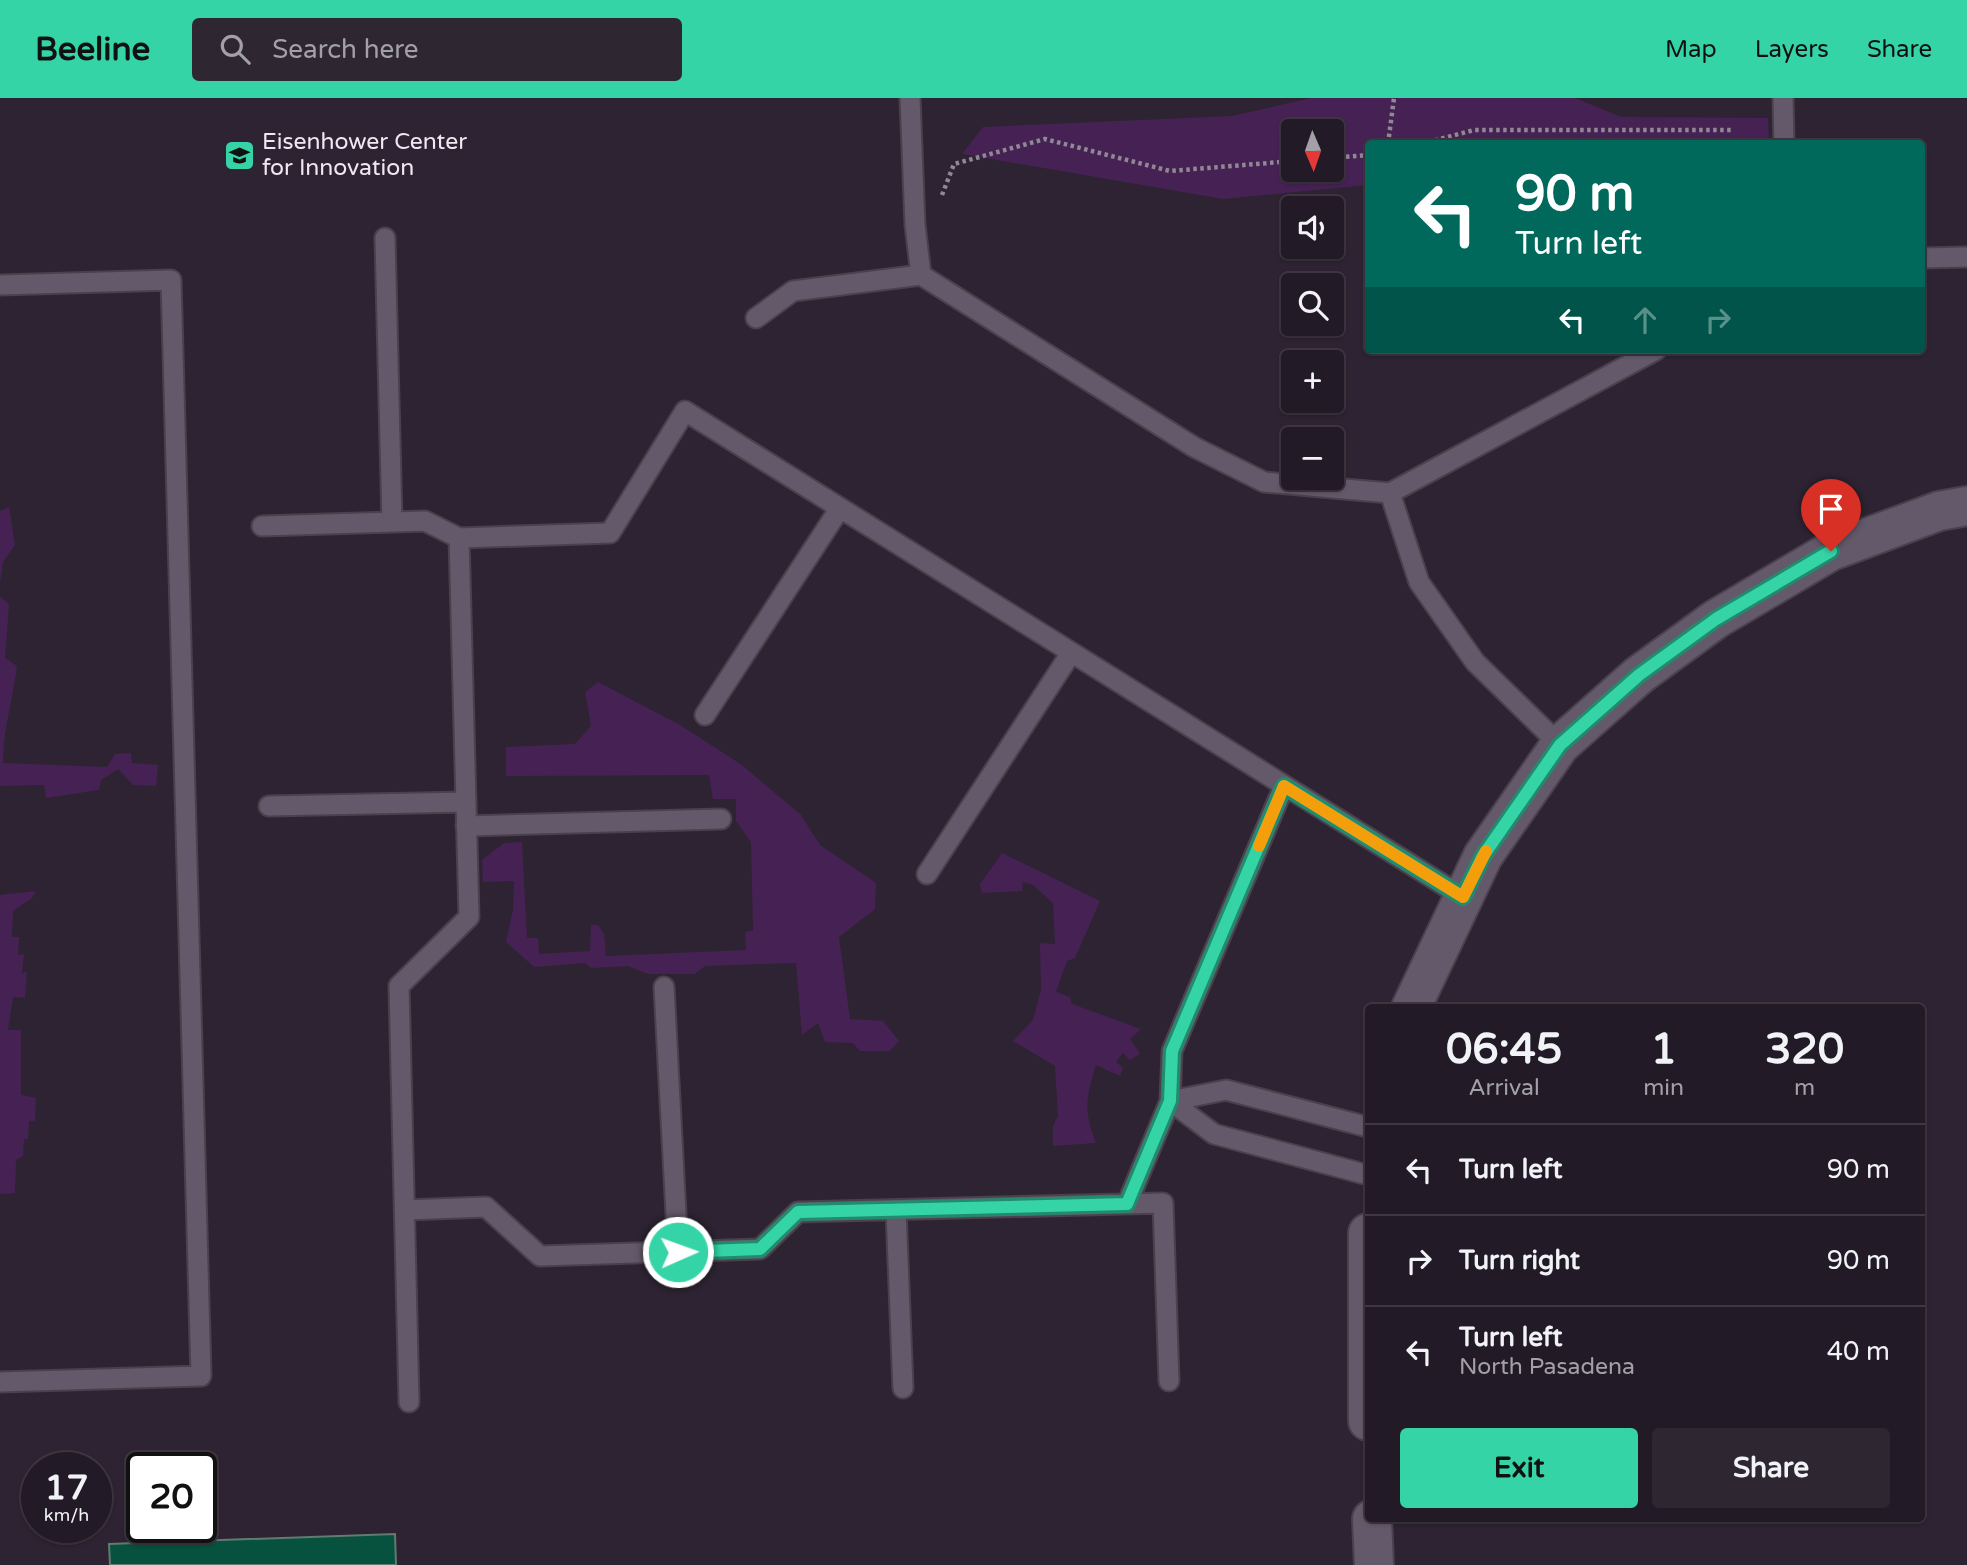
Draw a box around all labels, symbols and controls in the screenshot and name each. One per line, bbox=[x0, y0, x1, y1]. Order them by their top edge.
search box bbox=[192, 18, 682, 81]
text: Beeline bbox=[35, 30, 150, 69]
icon: search bbox=[216, 30, 254, 68]
text: Search here bbox=[272, 34, 418, 65]
text: Map bbox=[1665, 35, 1717, 64]
text: Layers bbox=[1755, 35, 1829, 64]
text: Share bbox=[1867, 35, 1932, 64]
north arrow bbox=[1281, 119, 1344, 182]
map controls bbox=[1281, 119, 1344, 490]
place label: Eisenhower Center for Innovation bbox=[262, 128, 467, 182]
school or university icon: Eisenhower Center for Innovation bbox=[222, 138, 256, 172]
text: 90 m bbox=[1515, 165, 1634, 224]
icon: left bbox=[1400, 168, 1491, 259]
button: sound bbox=[1281, 196, 1344, 259]
text: Turn left bbox=[1515, 225, 1642, 263]
button: search bbox=[1281, 273, 1344, 336]
icon: left bbox=[1553, 301, 1591, 339]
icon: ahead bbox=[1626, 301, 1664, 339]
icon: right bbox=[1699, 301, 1737, 339]
button: + bbox=[1281, 350, 1344, 413]
button: − bbox=[1281, 427, 1344, 490]
pin bbox=[1801, 479, 1861, 551]
icon: arrive bbox=[1812, 490, 1850, 528]
text: 06:45 bbox=[1446, 1024, 1562, 1075]
text: 1 bbox=[1650, 1024, 1677, 1075]
text: 320 bbox=[1765, 1024, 1844, 1075]
text: Arrival bbox=[1469, 1074, 1540, 1102]
text: min bbox=[1643, 1074, 1684, 1102]
text: m bbox=[1794, 1074, 1815, 1102]
icon: left bbox=[1400, 1151, 1438, 1189]
text: Turn left bbox=[1459, 1154, 1562, 1185]
text: 90 m bbox=[1827, 1154, 1890, 1185]
position arrow bbox=[641, 1215, 715, 1289]
icon: right bbox=[1400, 1242, 1438, 1280]
text: Turn right bbox=[1459, 1245, 1580, 1276]
text: 90 m bbox=[1827, 1245, 1890, 1276]
text: Turn left bbox=[1459, 1322, 1562, 1353]
icon: left bbox=[1400, 1333, 1438, 1371]
text: 40 m bbox=[1827, 1336, 1890, 1367]
text: North Pasadena bbox=[1459, 1353, 1635, 1381]
button: Exit bbox=[1400, 1428, 1638, 1508]
button: Share bbox=[1652, 1428, 1890, 1508]
speed limit sign: 20 bbox=[126, 1452, 217, 1543]
text: 17 bbox=[45, 1467, 88, 1509]
text: km/h bbox=[44, 1504, 89, 1526]

